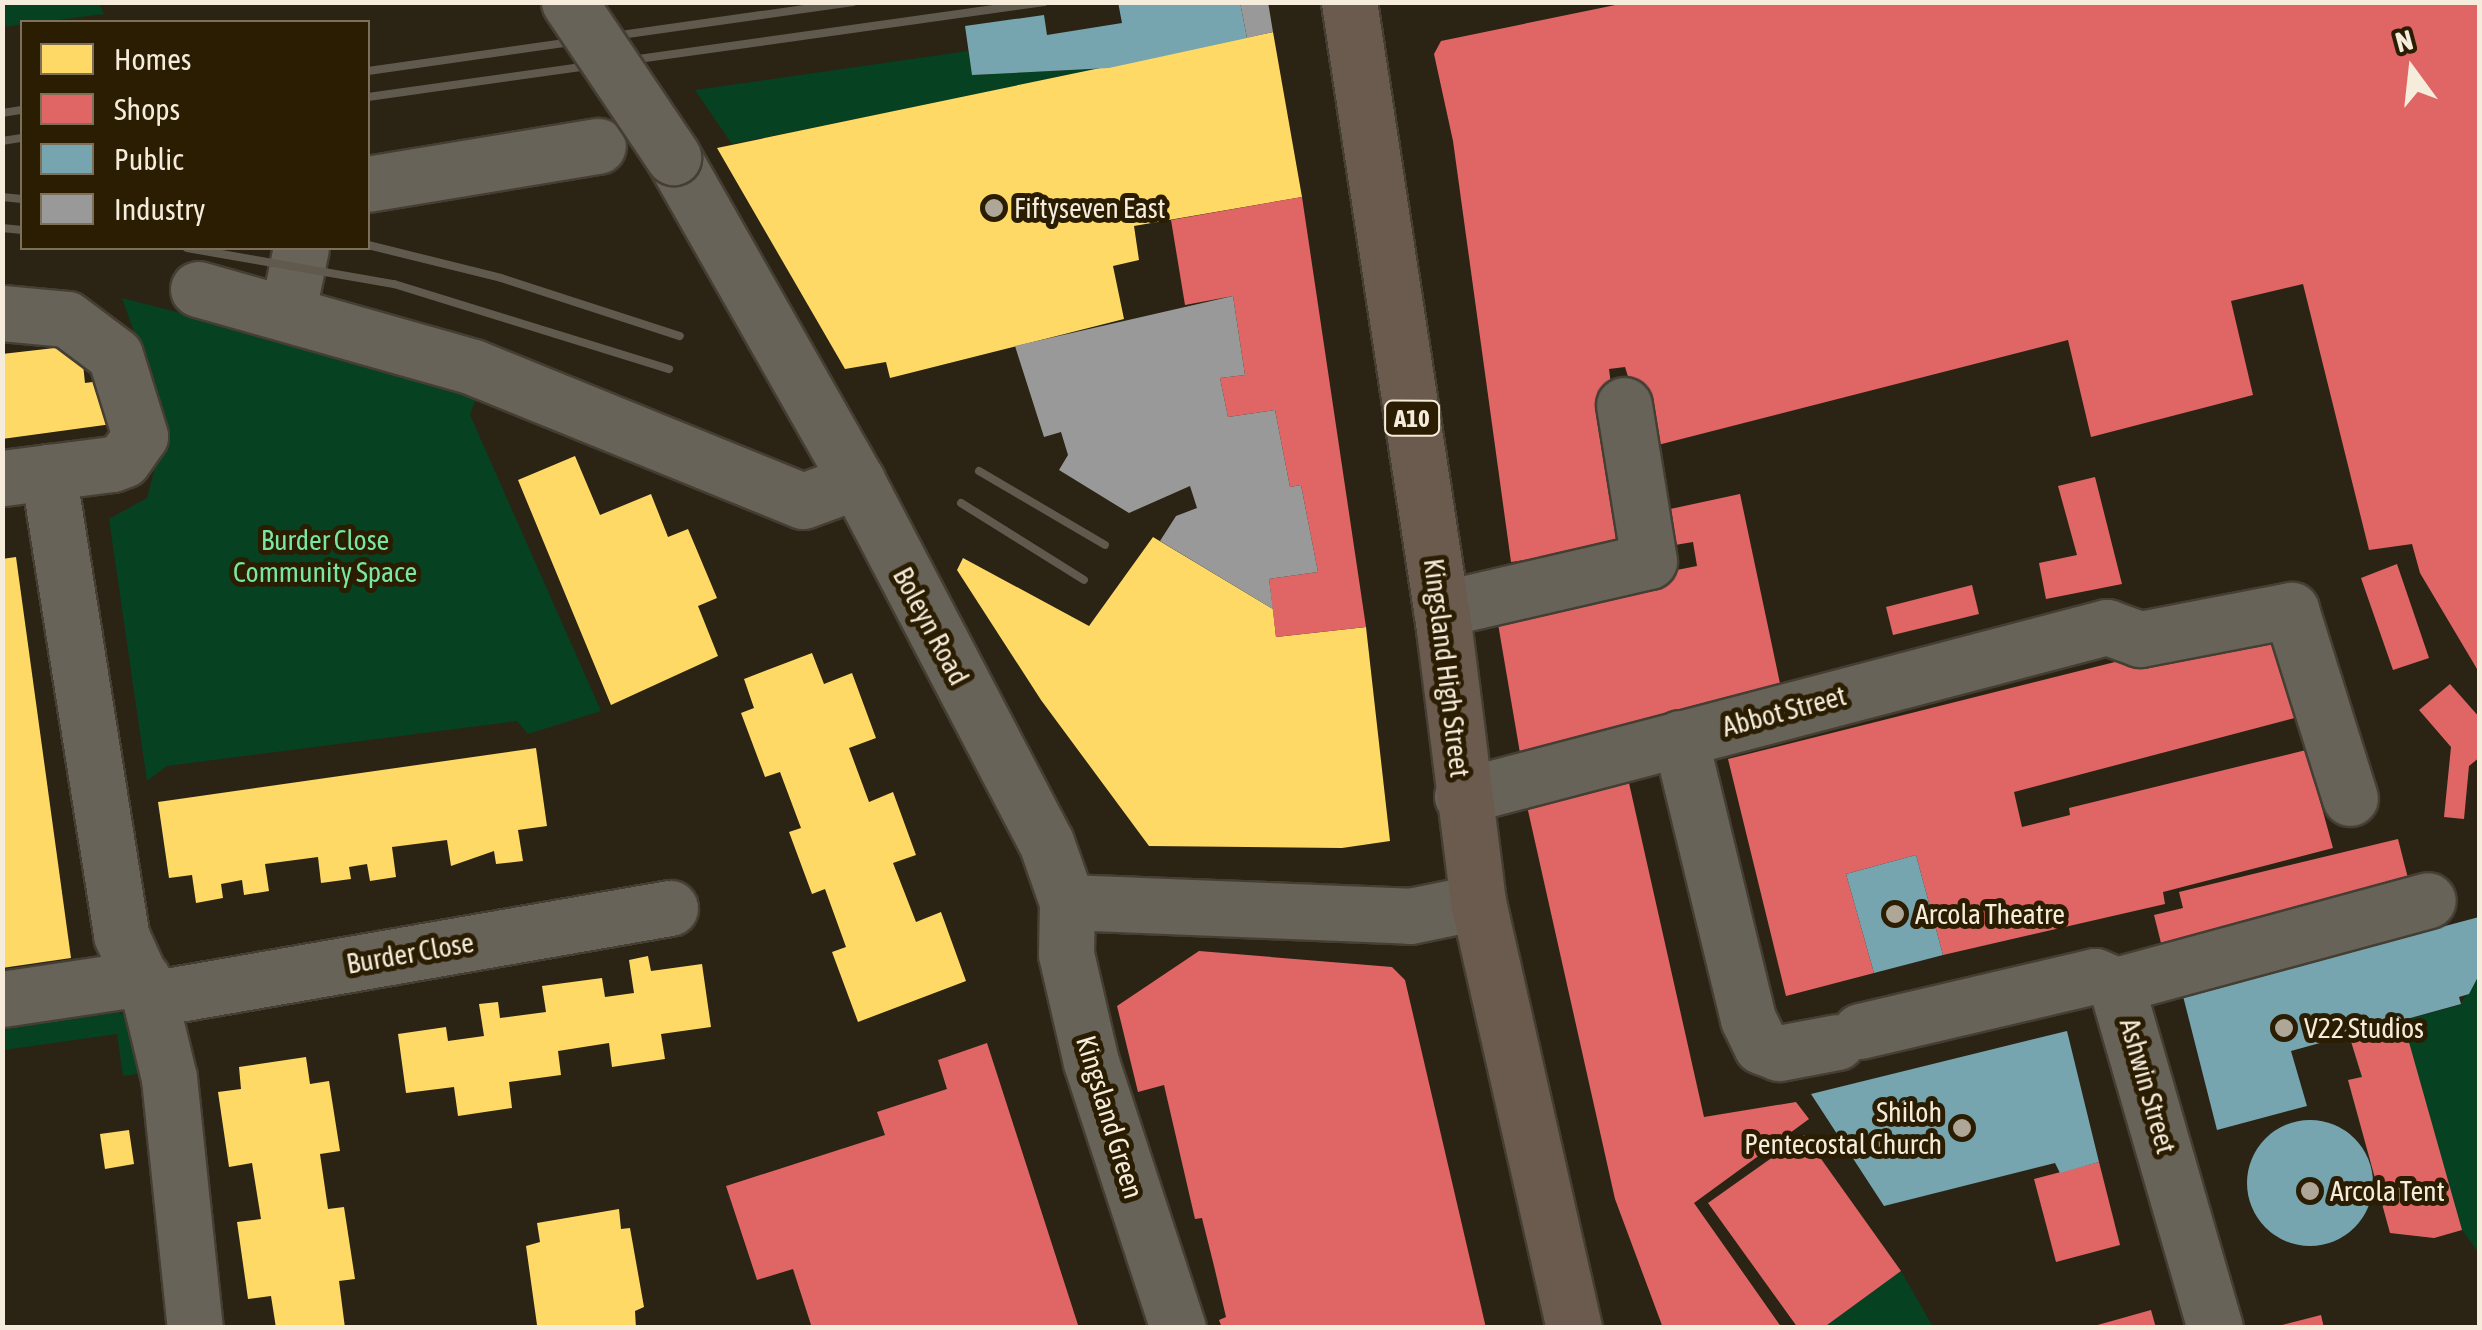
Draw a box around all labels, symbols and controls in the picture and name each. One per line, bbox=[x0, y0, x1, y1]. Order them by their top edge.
legend bbox=[20, 20, 370, 250]
north arrow bbox=[2362, 20, 2462, 120]
text: N bbox=[2392, 23, 2416, 59]
text: Homes bbox=[114, 42, 191, 76]
text: Shops bbox=[114, 92, 180, 126]
text: Public bbox=[114, 142, 183, 176]
place label: Fiftyseven East bbox=[1014, 191, 1166, 225]
text: Industry bbox=[114, 192, 205, 226]
marker: Fiftyseven East bbox=[983, 197, 1005, 219]
road number: A10 bbox=[1382, 398, 1442, 438]
park label: Burder Close Community Space bbox=[233, 523, 417, 589]
street label: Kingsland High Street bbox=[1417, 557, 1477, 779]
street label: Boleyn Road bbox=[886, 561, 976, 691]
street label: Abbot Street bbox=[1718, 678, 1850, 744]
place label: Arcola Theatre bbox=[1915, 897, 2065, 931]
marker: Arcola Theatre bbox=[1884, 903, 1906, 925]
street label: Burder Close bbox=[344, 925, 476, 981]
place label: V22 Studios bbox=[2304, 1011, 2424, 1045]
street label: Ashwin Street bbox=[2113, 1014, 2183, 1158]
marker: V22 Studios bbox=[2273, 1017, 2295, 1039]
street label: Kingsland Green bbox=[1069, 1031, 1151, 1203]
place label: Shiloh Pentecostal Church bbox=[1744, 1095, 1942, 1161]
marker: Shiloh Pentecostal Church bbox=[1951, 1117, 1973, 1139]
place label: Arcola Tent bbox=[2330, 1174, 2445, 1208]
marker: Arcola Tent bbox=[2299, 1180, 2321, 1202]

